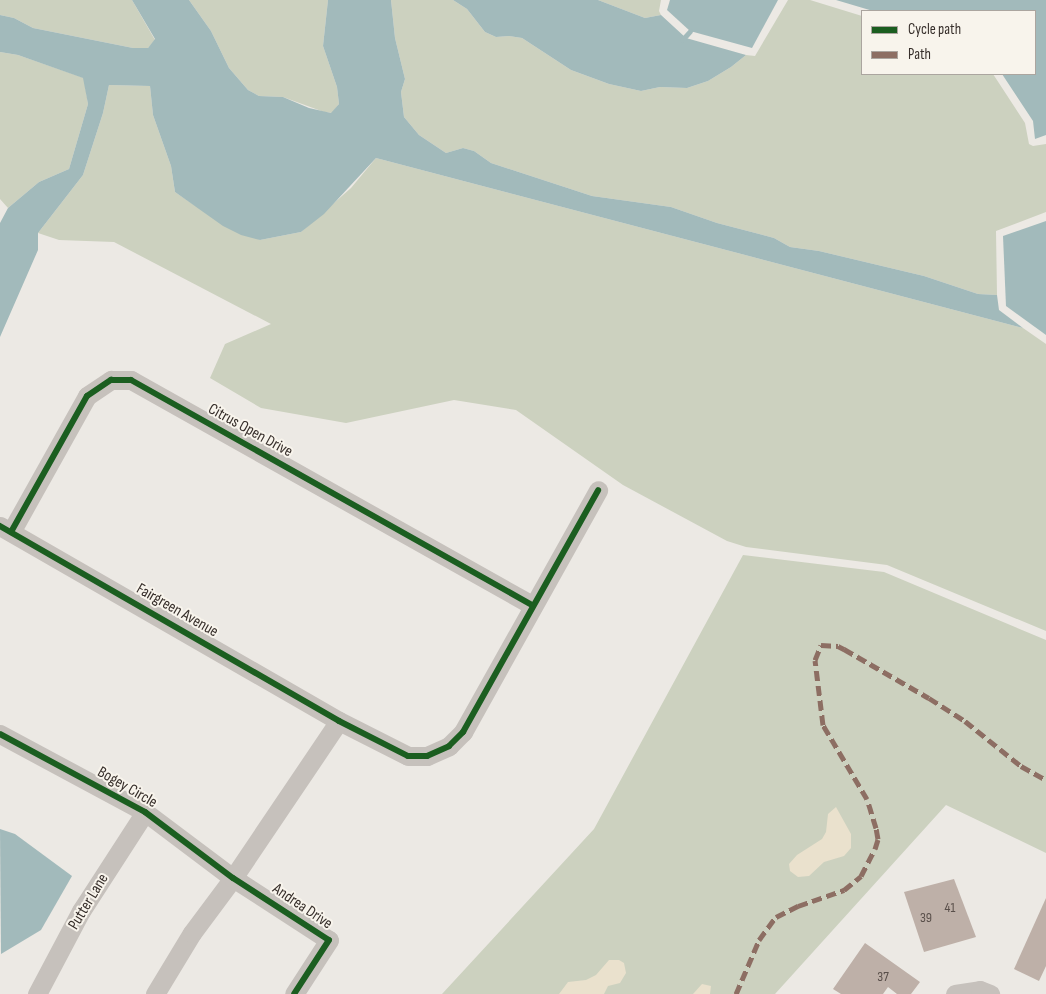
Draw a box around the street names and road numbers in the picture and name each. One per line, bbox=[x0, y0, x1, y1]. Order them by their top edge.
street label: Citrus Open Drive bbox=[204, 400, 296, 462]
street label: Fairgreen Avenue bbox=[133, 580, 221, 642]
street label: Bogey Circle bbox=[94, 763, 160, 813]
street label: Putter Lane bbox=[65, 870, 113, 934]
street label: Andrea Drive bbox=[268, 880, 336, 934]

